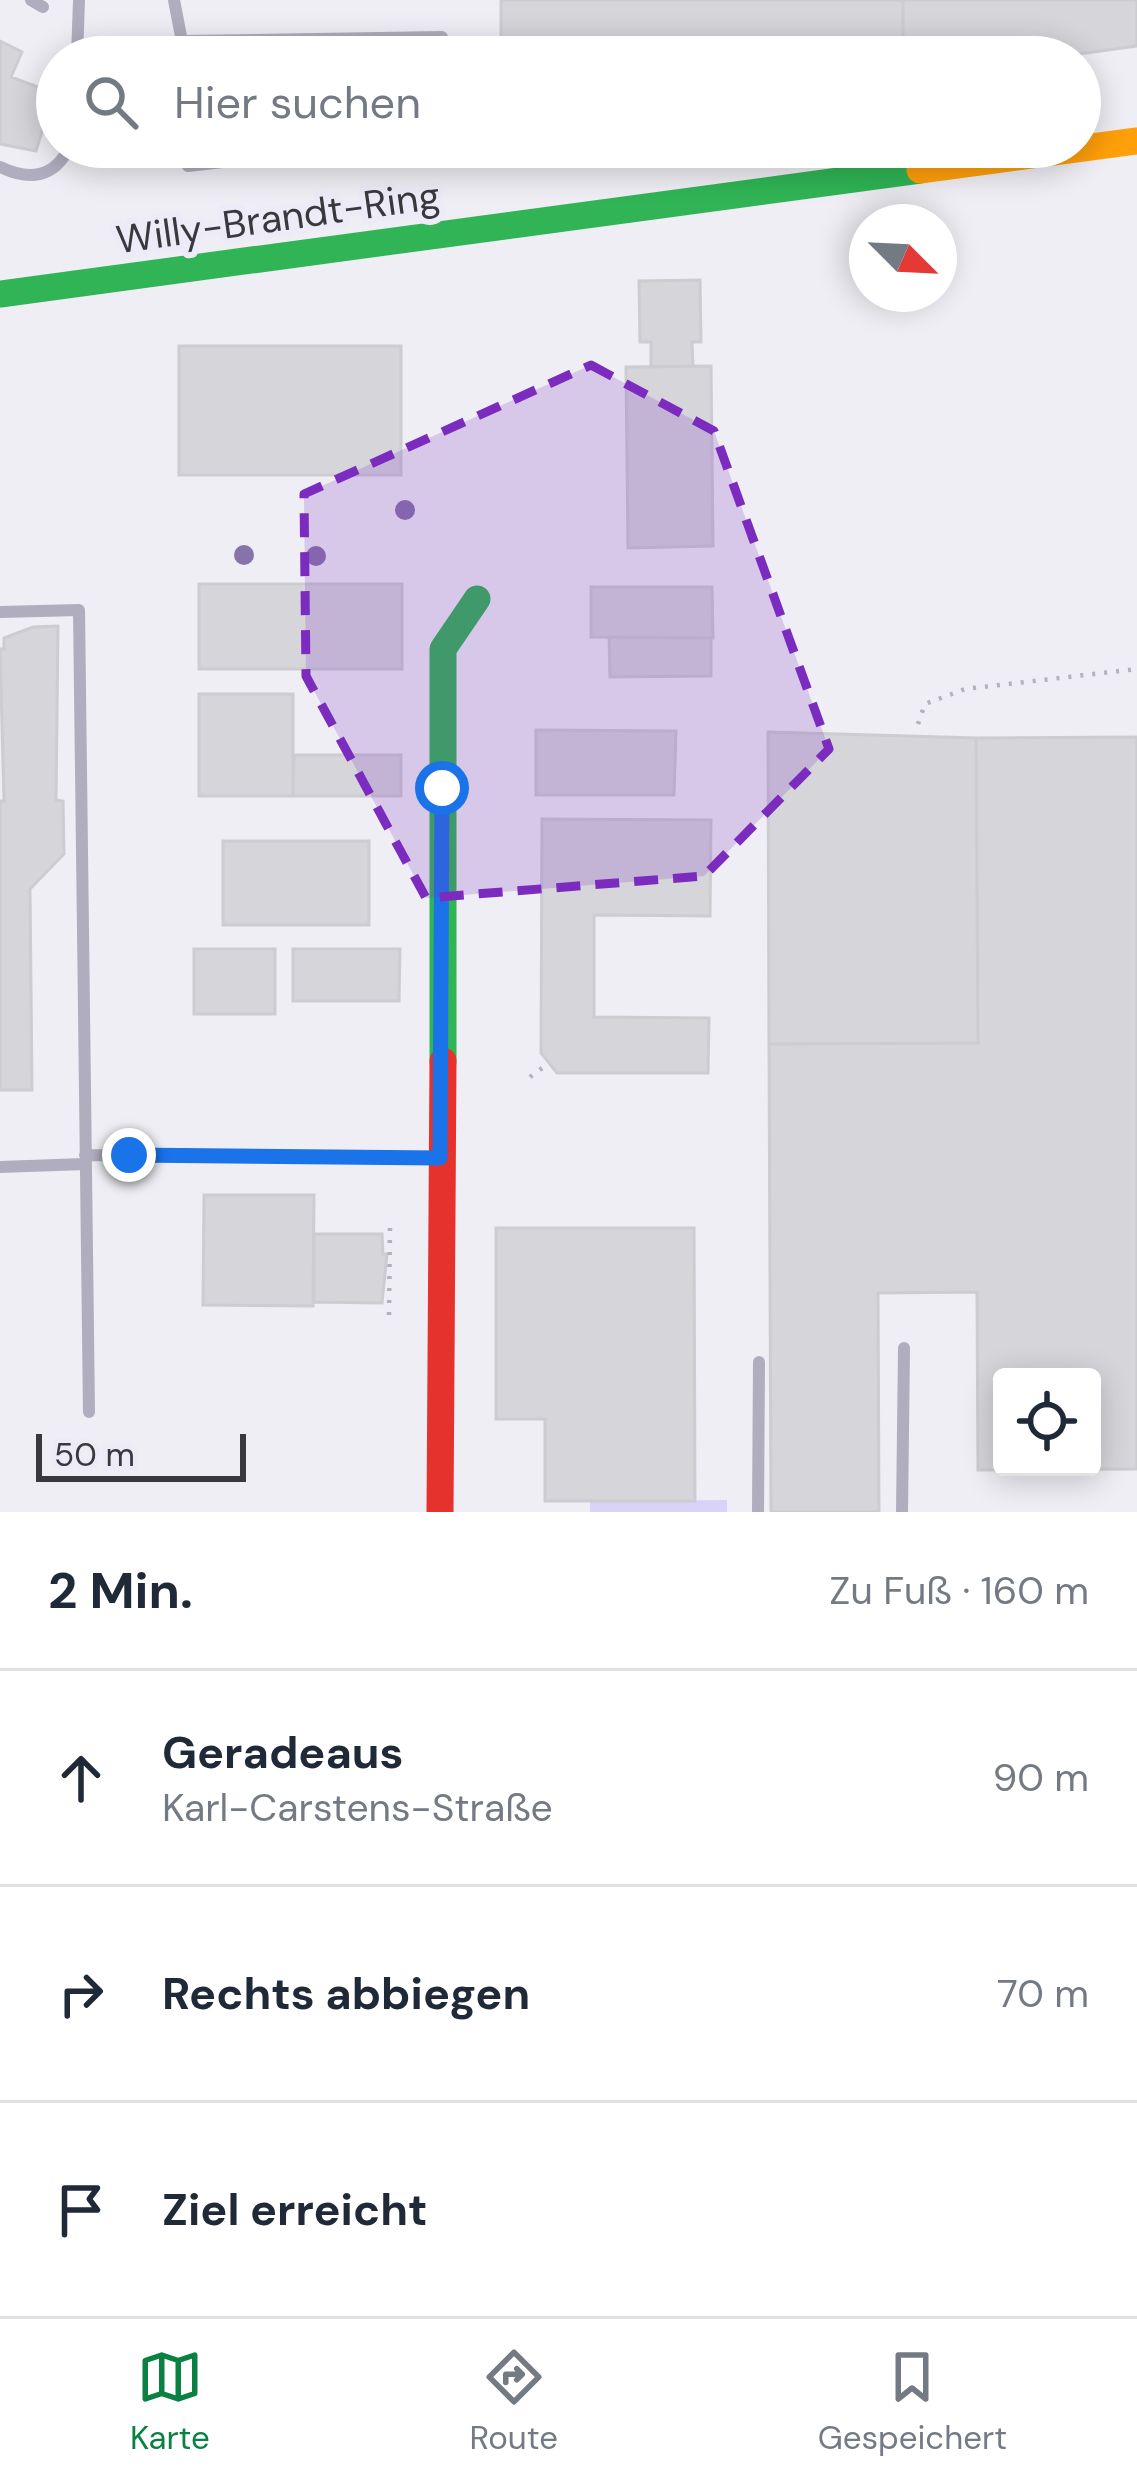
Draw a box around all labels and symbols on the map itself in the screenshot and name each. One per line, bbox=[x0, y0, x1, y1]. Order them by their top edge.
street label: Willy-Brandt-Ring bbox=[113, 170, 443, 265]
north arrow bbox=[849, 204, 957, 312]
route start bbox=[415, 761, 469, 815]
route end bbox=[102, 1128, 156, 1182]
scale bar bbox=[36, 1428, 246, 1481]

